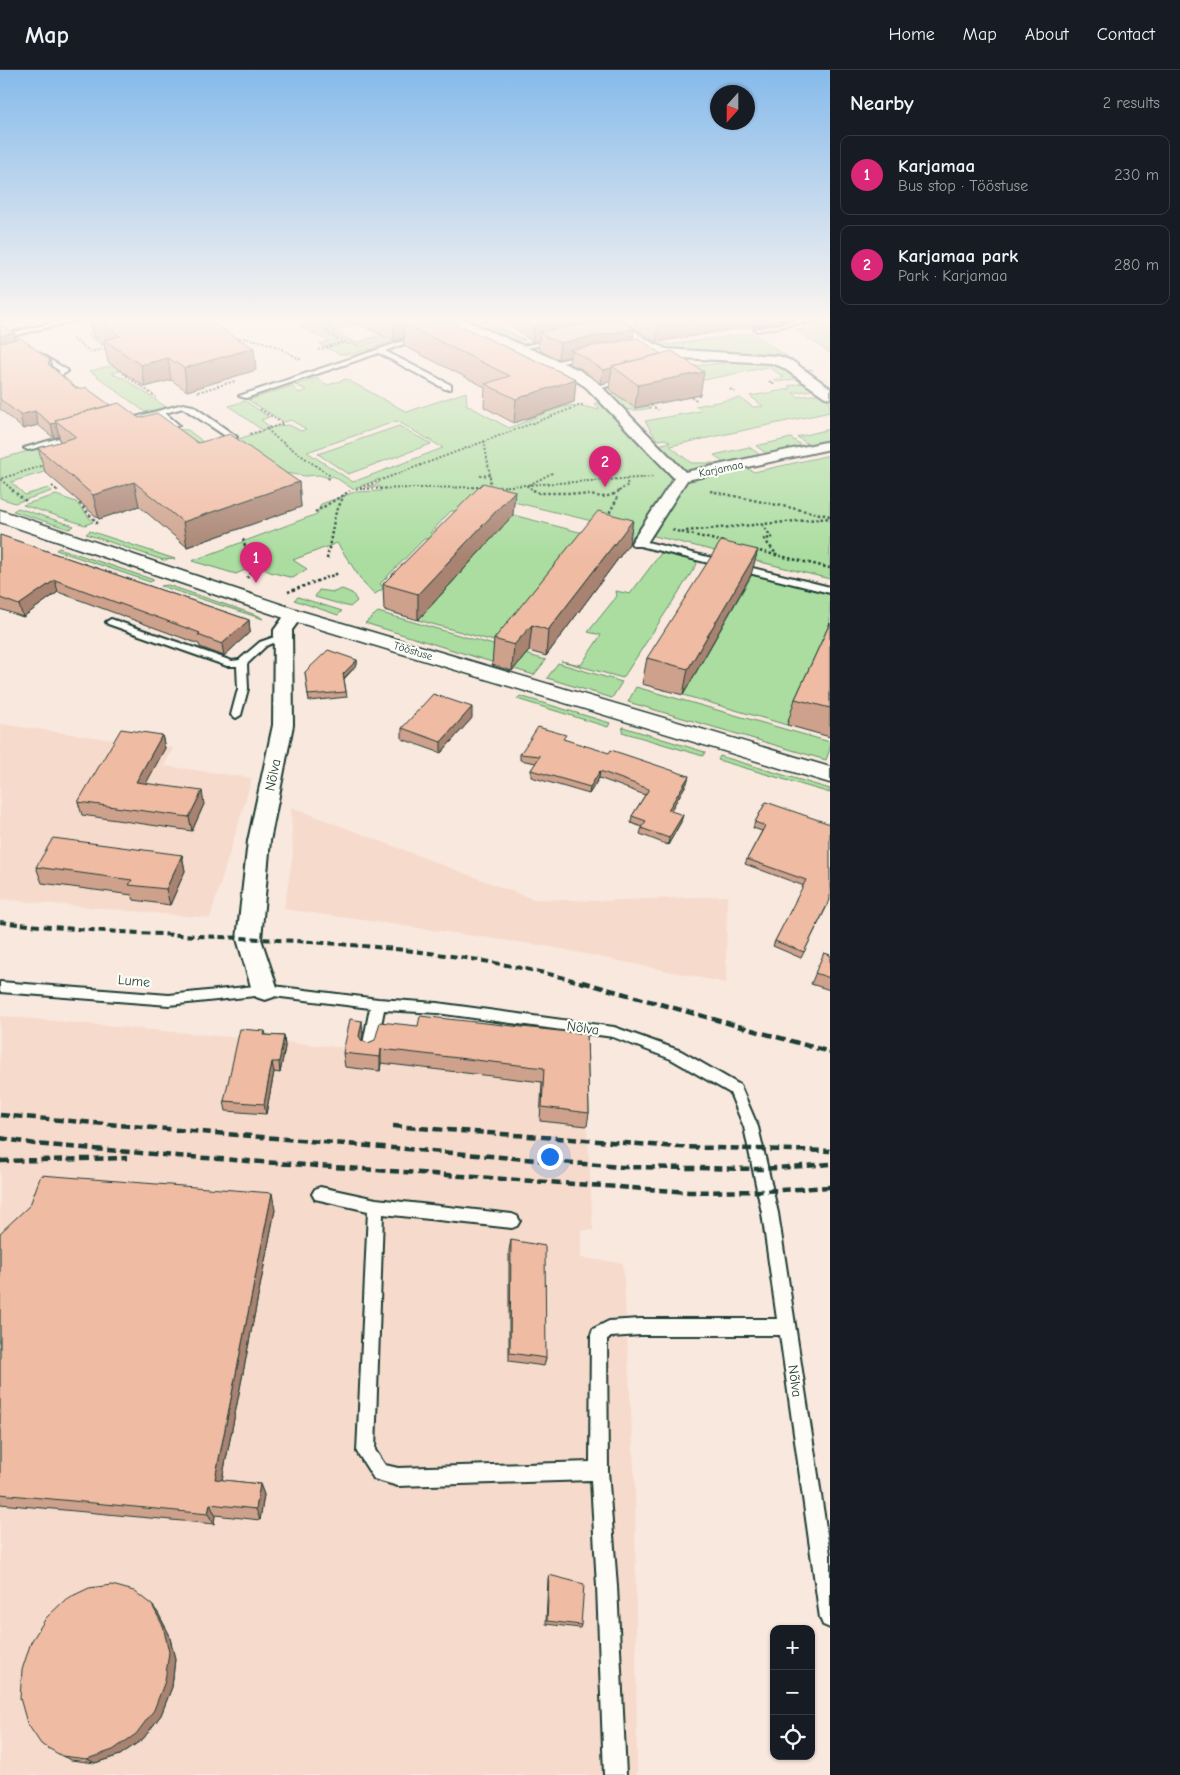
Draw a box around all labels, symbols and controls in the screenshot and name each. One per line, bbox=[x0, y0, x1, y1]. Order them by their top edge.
text: Map bbox=[25, 21, 69, 49]
text: Home bbox=[888, 24, 935, 45]
text: Map bbox=[963, 24, 997, 45]
text: About bbox=[1025, 24, 1069, 45]
text: Contact bbox=[1097, 24, 1155, 45]
north arrow bbox=[710, 85, 755, 130]
text: Nearby bbox=[850, 91, 914, 115]
text: 2 results bbox=[1103, 94, 1160, 112]
text: Karjamaa bbox=[898, 155, 975, 177]
text: 1 bbox=[864, 166, 870, 184]
text: 230 m bbox=[1114, 166, 1159, 184]
text: Bus stop · Tööstuse bbox=[898, 177, 1028, 195]
text: Karjamaa park bbox=[898, 245, 1018, 267]
text: 2 bbox=[863, 256, 871, 274]
text: 280 m bbox=[1114, 256, 1159, 274]
text: Park · Karjamaa bbox=[898, 267, 1008, 285]
pin: 2 bbox=[589, 446, 621, 487]
street label: Karjamaa bbox=[698, 458, 744, 480]
pin: 1 bbox=[240, 542, 272, 583]
street label: Tööstuse bbox=[392, 639, 435, 663]
street label: Nõlva bbox=[261, 757, 285, 793]
street label: Lume bbox=[117, 971, 151, 991]
street label: Nõlva bbox=[566, 1017, 600, 1039]
your location bbox=[537, 1144, 563, 1170]
street label: Nõlva bbox=[784, 1364, 806, 1398]
map controls bbox=[770, 1625, 815, 1760]
button: + bbox=[770, 1625, 815, 1670]
button: − bbox=[770, 1670, 815, 1715]
button: locate bbox=[770, 1715, 815, 1760]

